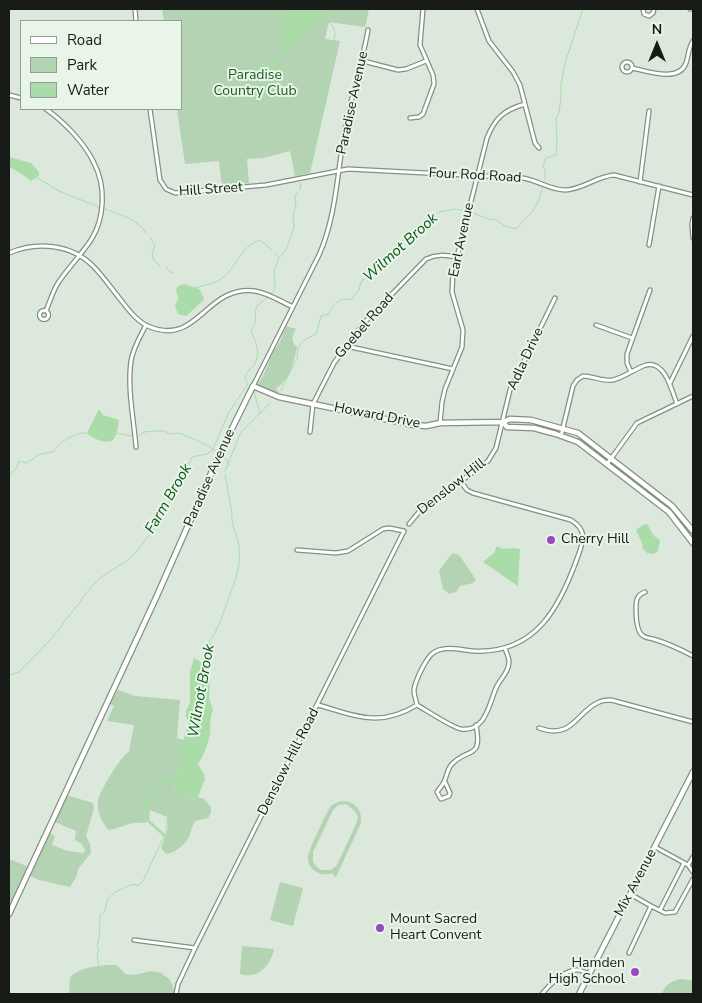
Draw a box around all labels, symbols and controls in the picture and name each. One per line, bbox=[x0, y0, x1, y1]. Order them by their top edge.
legend bbox=[20, 20, 182, 110]
north arrow bbox=[632, 20, 682, 70]
text: N bbox=[652, 20, 662, 39]
text: Road bbox=[67, 30, 102, 50]
street label: Paradise Avenue bbox=[334, 50, 372, 156]
text: Park bbox=[67, 55, 97, 75]
park label: Paradise Country Club bbox=[213, 68, 297, 100]
text: Water bbox=[67, 80, 109, 100]
street label: Four Rod Road bbox=[428, 165, 522, 187]
street label: Hill Street bbox=[178, 179, 244, 201]
street label: Earl Avenue bbox=[446, 201, 478, 279]
water label: Wilmot Brook bbox=[360, 210, 442, 286]
street label: Goebel Road bbox=[332, 290, 398, 362]
street label: Adla Drive bbox=[504, 325, 548, 393]
street label: Howard Drive bbox=[333, 399, 421, 433]
street label: Paradise Avenue bbox=[181, 427, 239, 529]
street label: Denslow Hill bbox=[415, 455, 489, 519]
water label: Farm Brook bbox=[142, 461, 196, 537]
place label: Cherry Hill bbox=[561, 532, 629, 548]
marker: Cherry Hill bbox=[545, 534, 557, 546]
water label: Wilmot Brook bbox=[185, 643, 219, 739]
street label: Denslow Hill Road bbox=[255, 706, 323, 818]
street label: Mix Avenue bbox=[611, 846, 661, 920]
place label: Mount Sacred Heart Convent bbox=[390, 912, 481, 944]
marker: Mount Sacred Heart Convent bbox=[374, 922, 386, 934]
place label: Hamden High School bbox=[549, 956, 625, 989]
marker: Hamden High School bbox=[629, 966, 641, 978]

